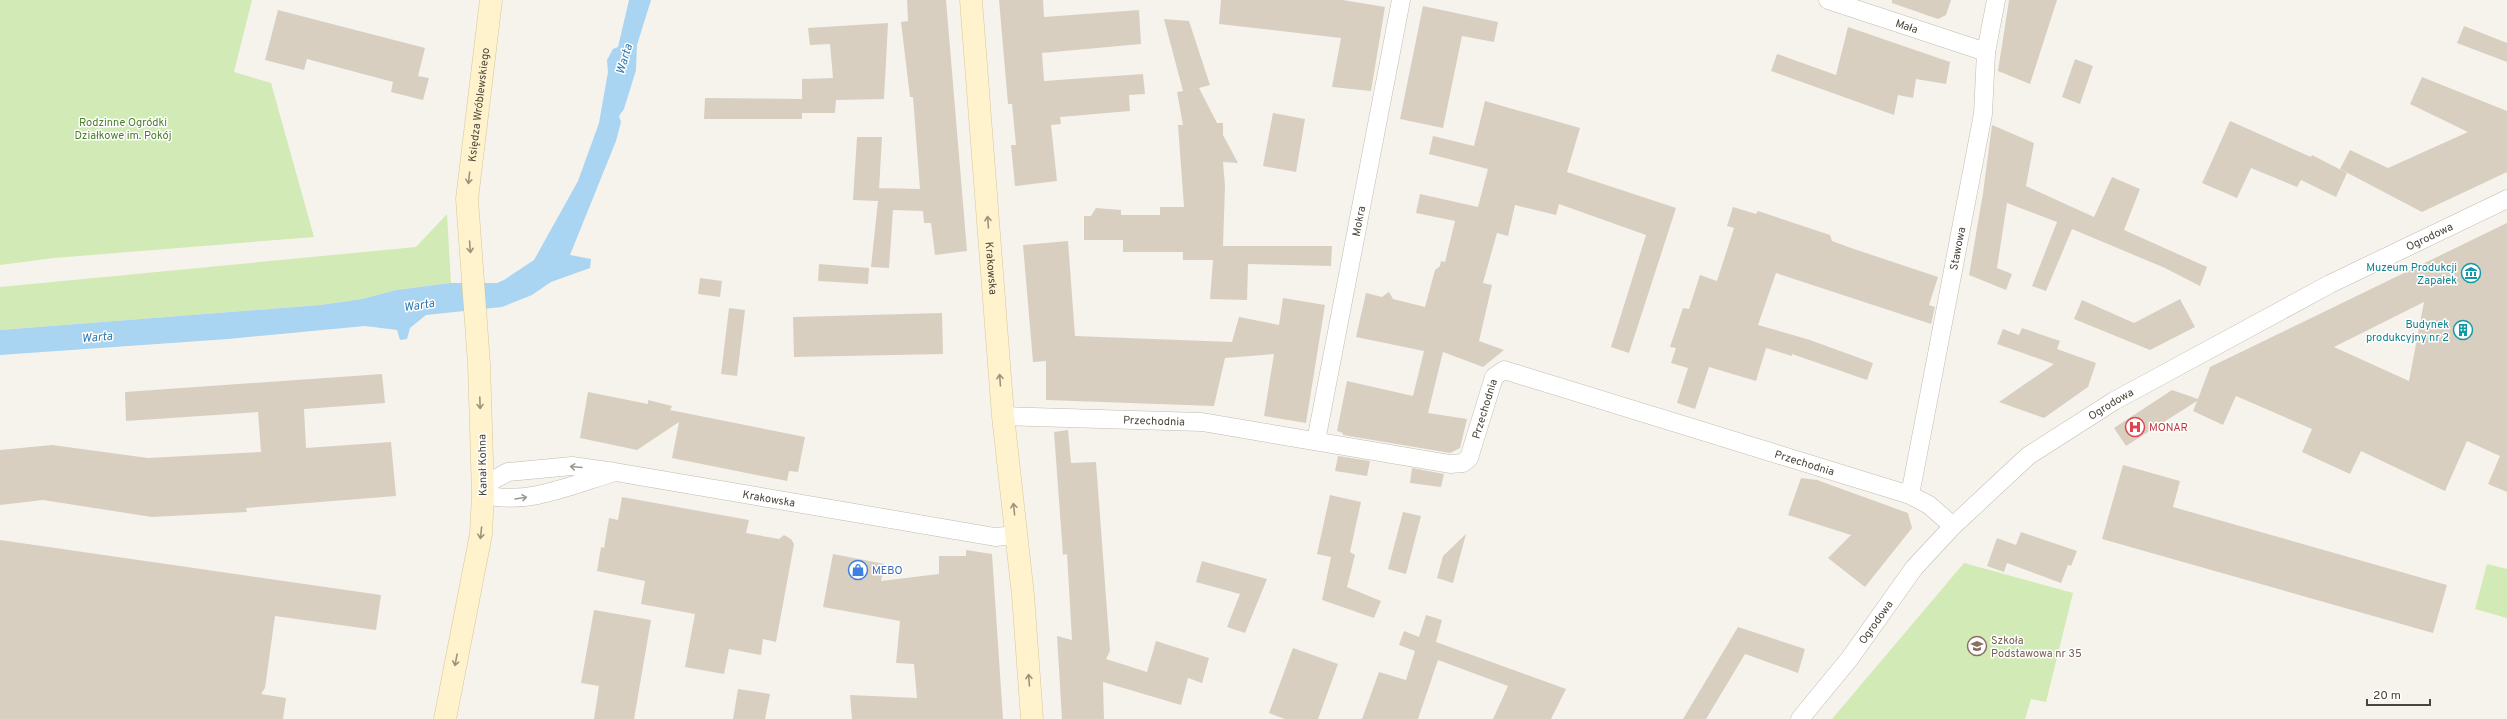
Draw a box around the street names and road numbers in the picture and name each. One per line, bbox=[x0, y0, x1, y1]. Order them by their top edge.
street label: Mała bbox=[1893, 17, 1920, 37]
street label: Księdza Wróblewskiego bbox=[466, 47, 493, 163]
street label: Mokra bbox=[1350, 205, 1369, 238]
street label: Ogrodowa bbox=[2404, 220, 2456, 254]
street label: Stawowa bbox=[1947, 226, 1969, 271]
street label: Krakowska bbox=[982, 241, 1000, 295]
street label: Przechodnia bbox=[1469, 377, 1501, 441]
street label: Ogrodowa bbox=[2086, 386, 2136, 424]
street label: Przechodnia bbox=[1123, 414, 1185, 429]
street label: Kanał Kohna bbox=[475, 434, 491, 496]
street label: Przechodnia bbox=[1773, 448, 1836, 479]
street label: Krakowska bbox=[741, 488, 796, 511]
street label: Ogrodowa bbox=[1856, 598, 1897, 647]

